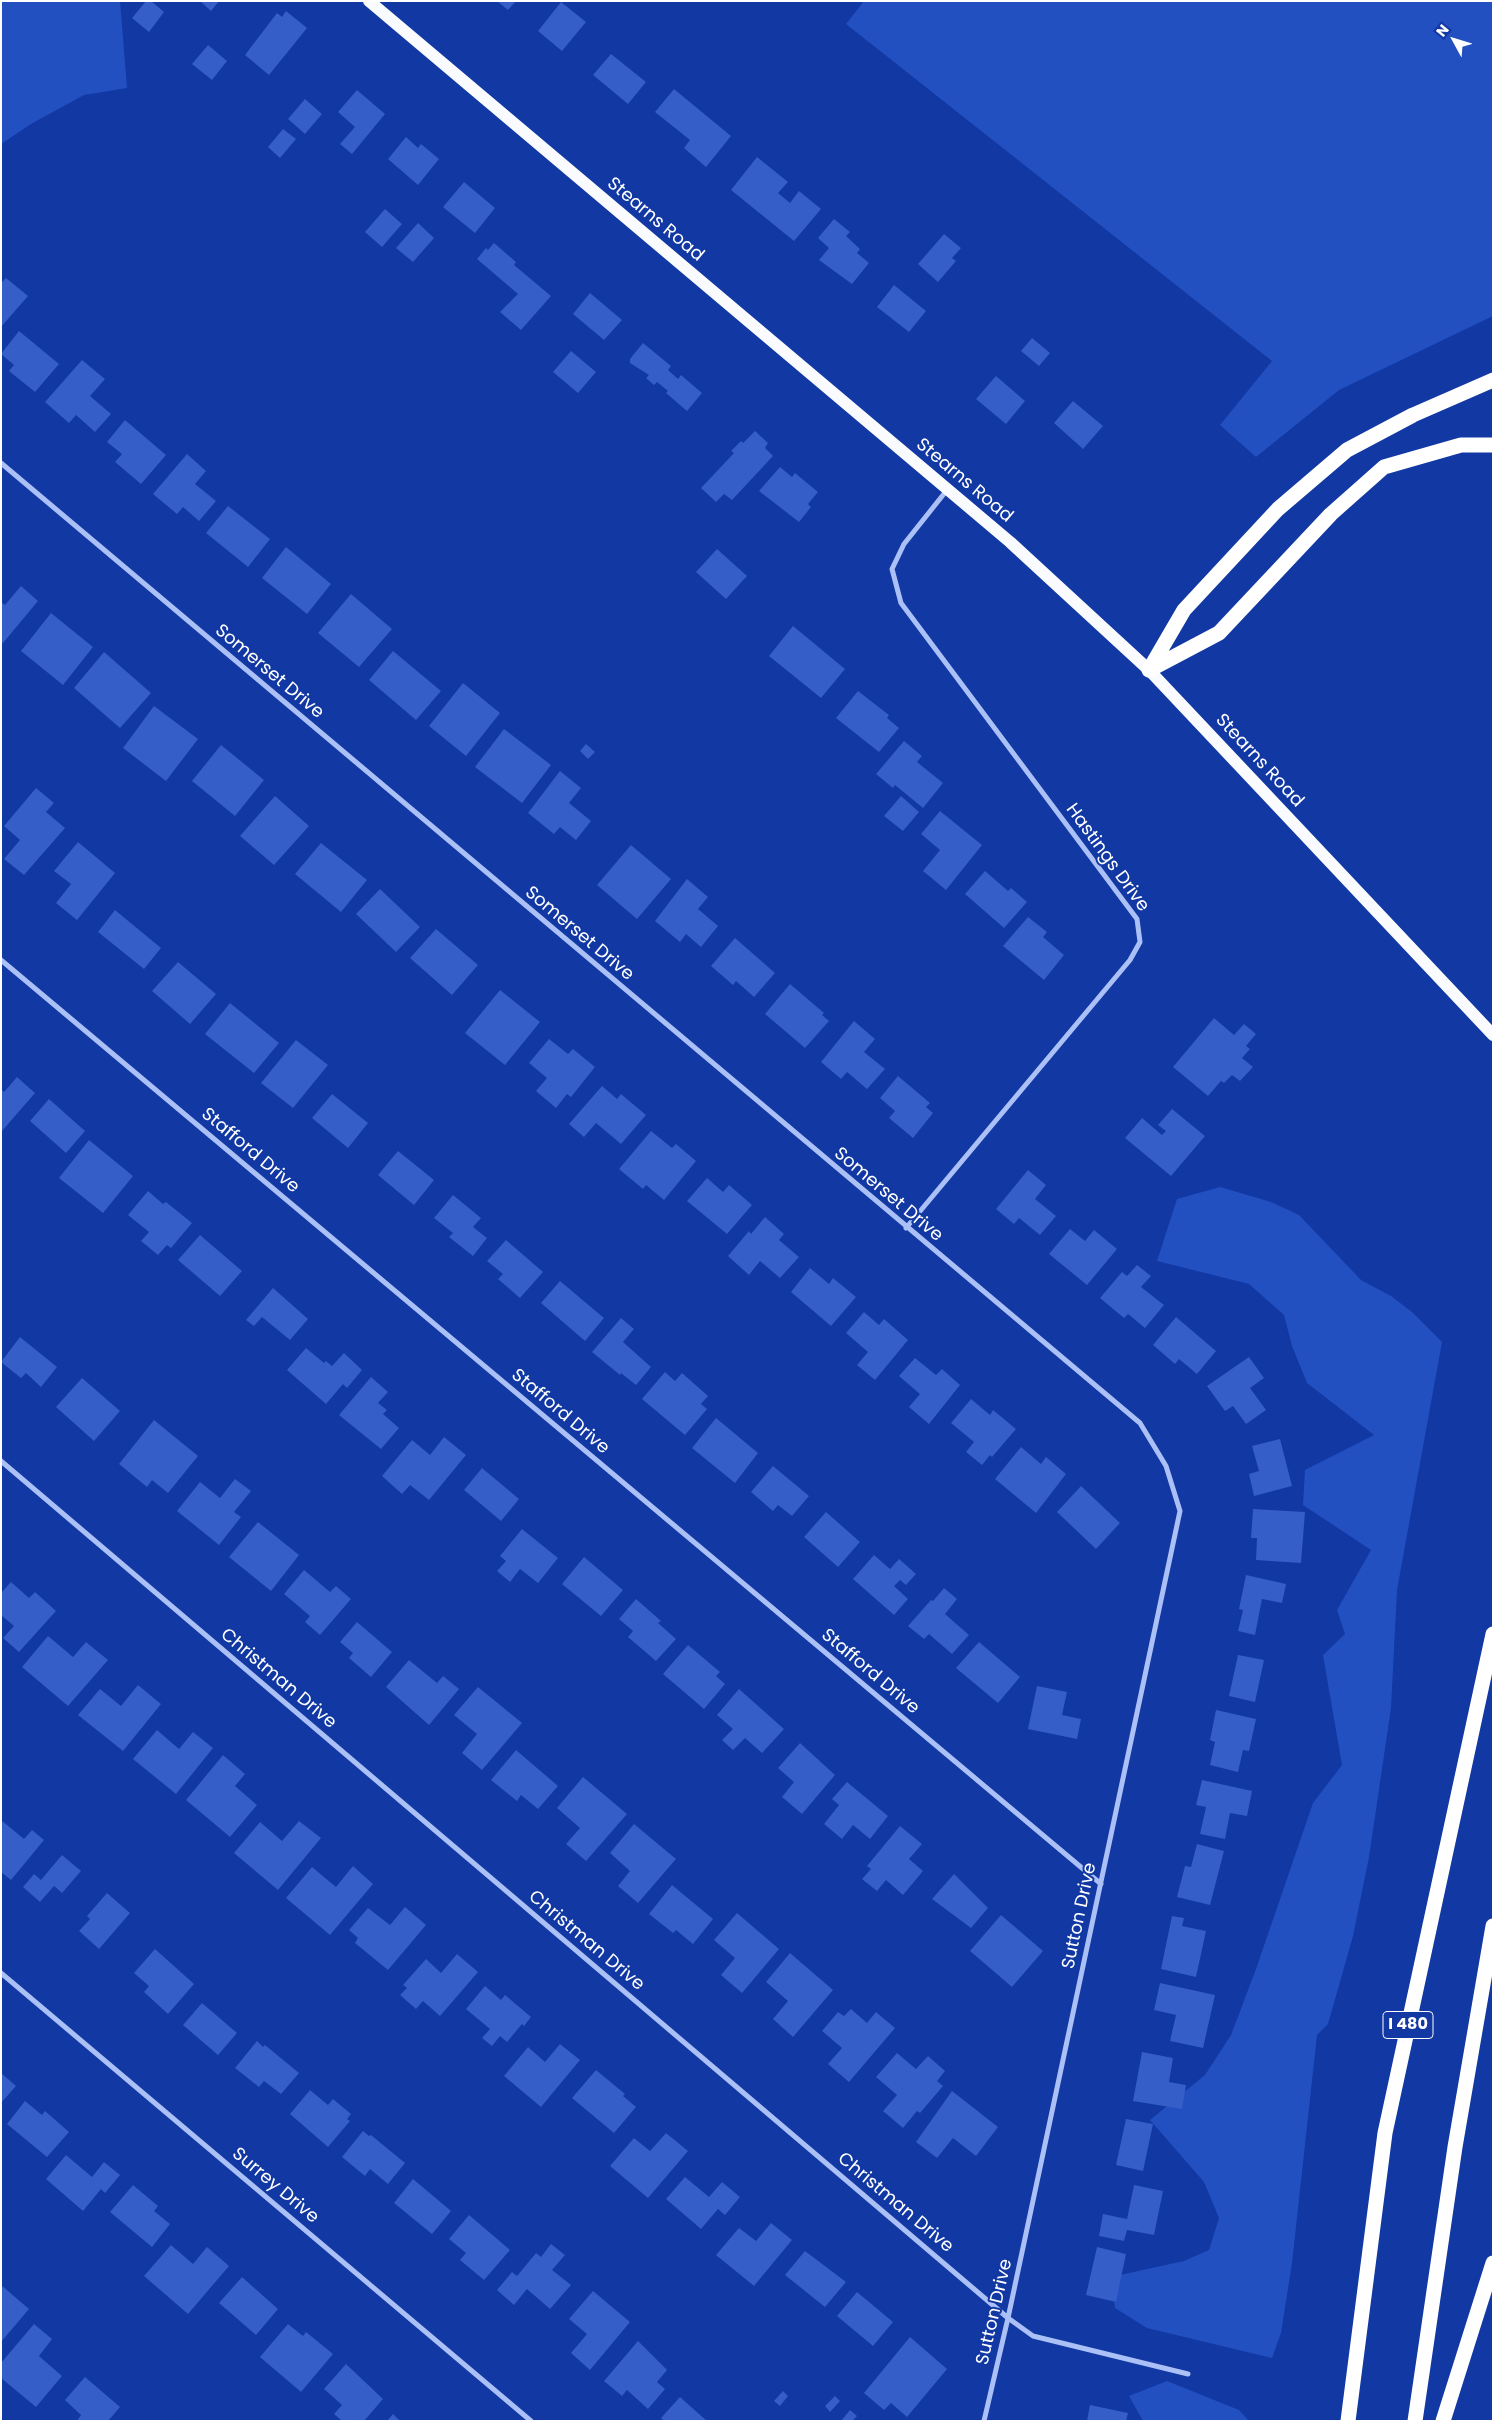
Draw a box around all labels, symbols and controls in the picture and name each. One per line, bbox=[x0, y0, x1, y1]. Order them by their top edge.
north arrow bbox=[1429, 15, 1479, 65]
text: N bbox=[1431, 20, 1453, 41]
street label: Stearns Road bbox=[602, 173, 708, 267]
street label: Stearns Road bbox=[911, 434, 1017, 528]
street label: Somerset Drive bbox=[210, 620, 328, 724]
street label: Stearns Road bbox=[1210, 710, 1308, 812]
street label: Hastings Drive bbox=[1061, 800, 1153, 916]
street label: Somerset Drive bbox=[520, 882, 638, 986]
street label: Stafford Drive bbox=[197, 1104, 303, 1198]
street label: Somerset Drive bbox=[829, 1143, 947, 1247]
street label: Stafford Drive bbox=[507, 1365, 613, 1459]
street label: Christman Drive bbox=[216, 1624, 340, 1734]
street label: Stafford Drive bbox=[817, 1625, 923, 1719]
street label: Sutton Drive bbox=[1058, 1861, 1102, 1971]
street label: Christman Drive bbox=[524, 1886, 648, 1996]
road number: I 480 bbox=[1383, 2012, 1433, 2038]
street label: Surrey Drive bbox=[227, 2143, 323, 2229]
street label: Christman Drive bbox=[833, 2148, 957, 2258]
street label: Sutton Drive bbox=[972, 2257, 1018, 2367]

